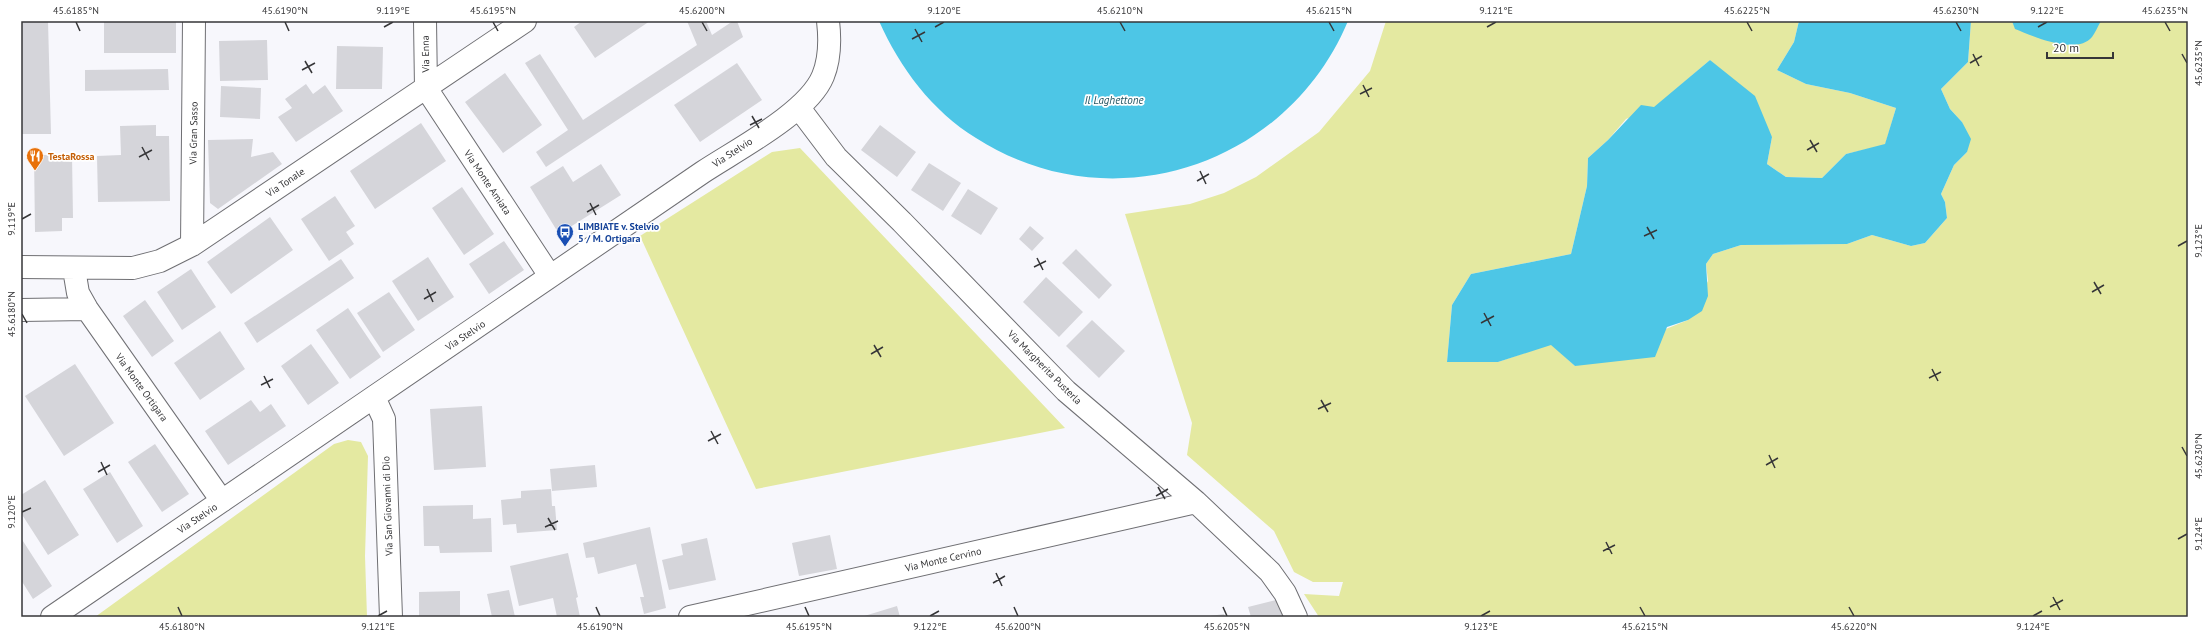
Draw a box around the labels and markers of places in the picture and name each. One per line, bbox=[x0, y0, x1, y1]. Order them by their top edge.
restaurant icon: TestaRossa bbox=[25, 146, 45, 171]
place label: TestaRossa bbox=[48, 150, 94, 163]
place label: LIMBIATE v. Stelvio 5 / M. Ortigara bbox=[578, 220, 660, 245]
bus stop icon: LIMBIATE v. Stelvio 5 / M. Ortigara bbox=[555, 222, 575, 247]

